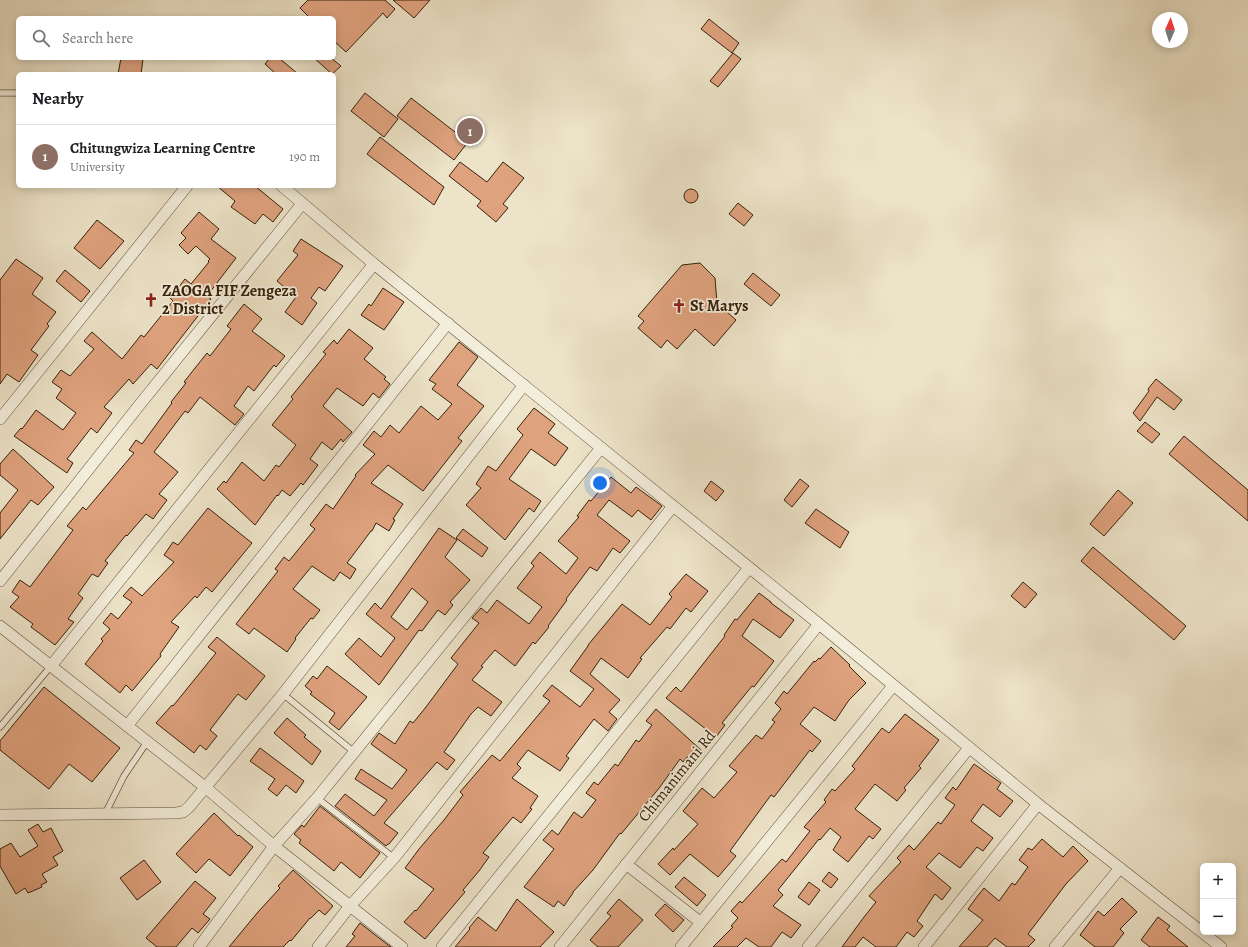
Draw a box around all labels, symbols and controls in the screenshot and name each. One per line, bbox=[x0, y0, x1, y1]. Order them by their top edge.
north arrow bbox=[1152, 12, 1188, 48]
search box bbox=[16, 16, 336, 60]
icon: search bbox=[30, 27, 52, 49]
text: Search here bbox=[62, 28, 133, 48]
text: Nearby bbox=[32, 87, 83, 110]
pin: 1 bbox=[457, 116, 483, 146]
text: Chitungwiza Learning Centre bbox=[70, 138, 255, 158]
text: 1 bbox=[43, 148, 47, 165]
text: 190 m bbox=[289, 148, 320, 165]
text: University bbox=[70, 158, 125, 175]
place label: ZAOGA FIF Zengeza 2 District bbox=[162, 280, 297, 320]
church icon: ZAOGA FIF Zengeza 2 District bbox=[143, 292, 159, 308]
place label: St Marys bbox=[690, 295, 748, 317]
church icon: St Marys bbox=[671, 298, 687, 314]
your location bbox=[590, 473, 610, 493]
street label: Chimanimani Rd bbox=[633, 725, 721, 827]
map controls bbox=[1200, 863, 1236, 935]
button: + bbox=[1200, 863, 1236, 899]
button: − bbox=[1200, 899, 1236, 935]

